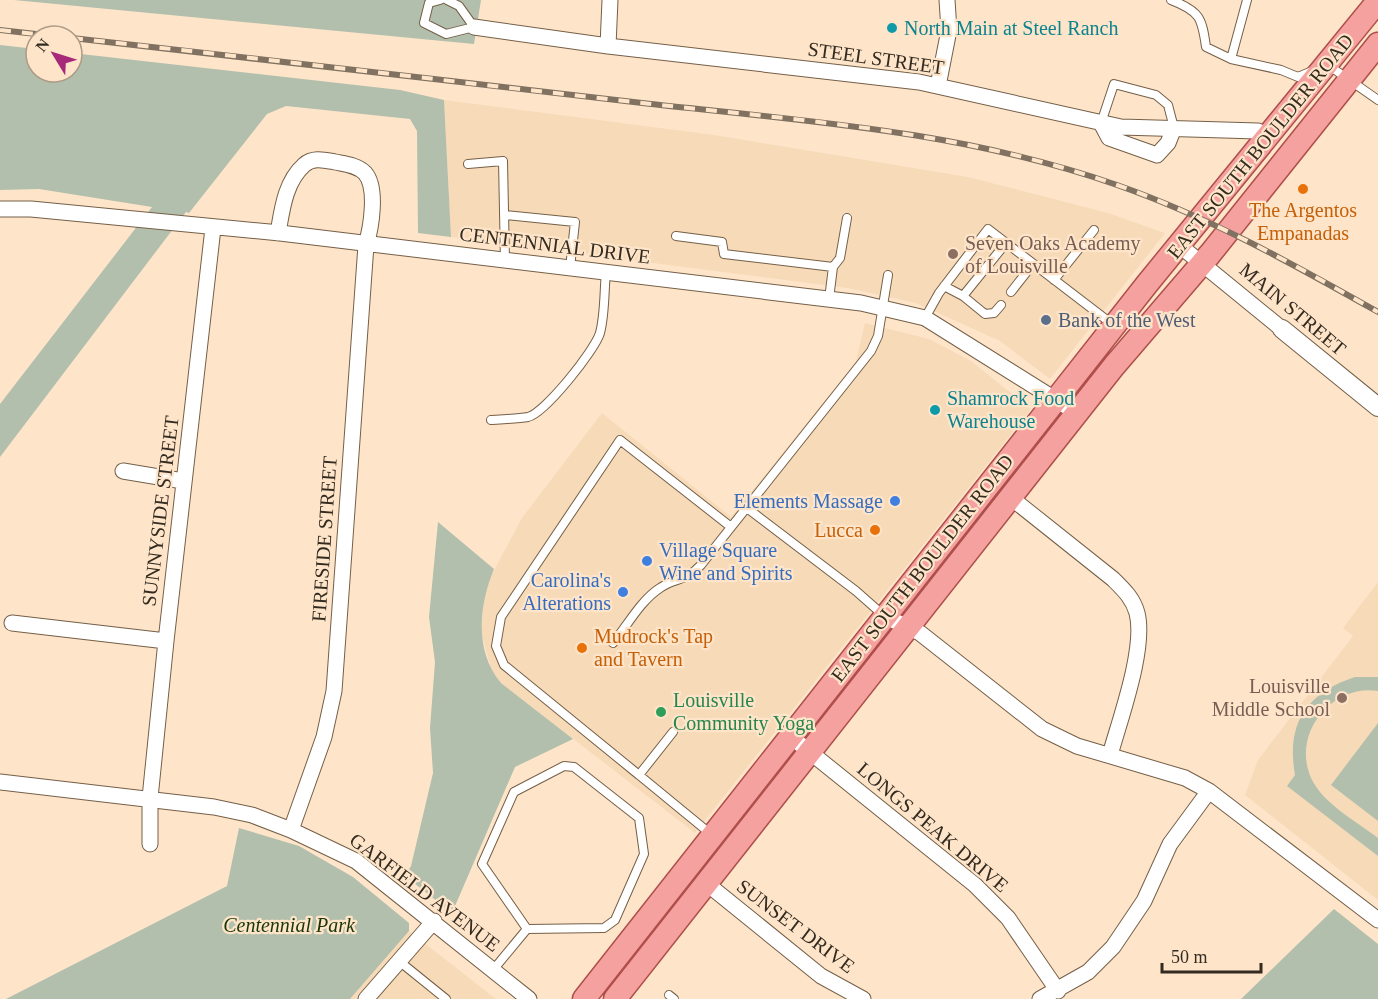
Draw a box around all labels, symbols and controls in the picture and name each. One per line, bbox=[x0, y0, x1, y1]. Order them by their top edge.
place label: North Main at Steel Ranch bbox=[904, 17, 1118, 39]
marker: North Main at Steel Ranch bbox=[885, 21, 899, 35]
north arrow bbox=[24, 24, 84, 84]
street label: EAST SOUTH BOULDER ROAD bbox=[1163, 29, 1357, 263]
text: N bbox=[32, 35, 53, 55]
street label: STEEL STREET bbox=[806, 38, 946, 78]
marker: The Argentos Empanadas bbox=[1296, 182, 1310, 196]
place label: The Argentos Empanadas bbox=[1249, 199, 1357, 245]
street label: CENTENNIAL DRIVE bbox=[458, 222, 652, 268]
place label: Seven Oaks Academy of Louisville bbox=[965, 232, 1141, 277]
marker: Seven Oaks Academy of Louisville bbox=[946, 247, 960, 261]
street label: MAIN STREET bbox=[1235, 258, 1351, 360]
place label: Bank of the West bbox=[1058, 309, 1196, 331]
marker: Bank of the West bbox=[1039, 313, 1053, 327]
place label: Shamrock Food Warehouse bbox=[947, 387, 1074, 432]
marker: Shamrock Food Warehouse bbox=[928, 403, 942, 417]
street label: SUNNYSIDE STREET bbox=[137, 415, 183, 607]
street label: EAST SOUTH BOULDER ROAD bbox=[826, 450, 1018, 686]
street label: FIRESIDE STREET bbox=[307, 455, 341, 623]
place label: Elements Massage bbox=[734, 490, 883, 513]
marker: Elements Massage bbox=[888, 494, 902, 508]
place label: Lucca bbox=[814, 519, 863, 541]
marker: Lucca bbox=[868, 523, 882, 537]
place label: Village Square Wine and Spirits bbox=[659, 539, 793, 585]
marker: Village Square Wine and Spirits bbox=[640, 554, 654, 568]
place label: Carolina's Alterations bbox=[522, 569, 611, 614]
marker: Carolina's Alterations bbox=[616, 585, 630, 599]
place label: Mudrock's Tap and Tavern bbox=[594, 625, 713, 670]
marker: Mudrock's Tap and Tavern bbox=[575, 641, 589, 655]
place label: Louisville Middle School bbox=[1212, 675, 1330, 720]
place label: Louisville Community Yoga bbox=[673, 689, 814, 735]
marker: Louisville Middle School bbox=[1335, 691, 1349, 705]
marker: Louisville Community Yoga bbox=[654, 705, 668, 719]
street label: LONGS PEAK DRIVE bbox=[853, 758, 1013, 896]
street label: GARFIELD AVENUE bbox=[346, 828, 504, 956]
street label: SUNSET DRIVE bbox=[733, 875, 859, 977]
park label: Centennial Park bbox=[223, 914, 356, 936]
scale bar bbox=[1162, 936, 1261, 974]
text: 50 m bbox=[1171, 947, 1208, 967]

